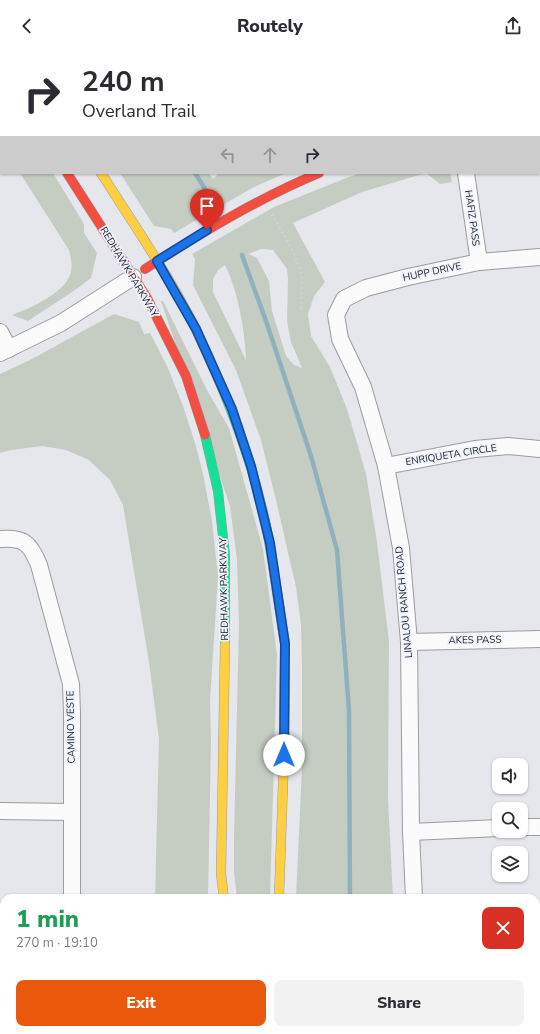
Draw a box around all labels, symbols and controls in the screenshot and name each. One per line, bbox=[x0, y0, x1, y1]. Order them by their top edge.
text: Routely bbox=[237, 14, 303, 38]
icon: back bbox=[16, 15, 38, 37]
icon: share bbox=[502, 15, 524, 37]
text: 240 m bbox=[82, 63, 165, 101]
icon: right bbox=[16, 68, 68, 120]
text: Overland Trail bbox=[82, 99, 196, 123]
icon: left bbox=[217, 144, 239, 166]
icon: ahead bbox=[259, 144, 281, 166]
icon: right bbox=[301, 144, 323, 166]
pin bbox=[190, 189, 224, 230]
street label: HAFIZ PASS bbox=[461, 189, 483, 247]
icon: arrive bbox=[196, 195, 218, 217]
street label: REDHAWK PARKWAY bbox=[97, 224, 162, 321]
street label: HUPP DRIVE bbox=[401, 259, 463, 285]
street label: ENRIQUETA CIRCLE bbox=[404, 441, 498, 469]
street label: REDHAWK PARKWAY bbox=[216, 536, 232, 641]
street label: LINALOU RANCH ROAD bbox=[392, 545, 416, 659]
street label: AKES PASS bbox=[448, 633, 502, 647]
street label: CAMINO VESTE bbox=[63, 690, 79, 764]
position arrow bbox=[263, 734, 305, 776]
map controls bbox=[492, 758, 528, 882]
button: sound bbox=[492, 758, 528, 794]
button: search bbox=[492, 802, 528, 838]
button: layers bbox=[492, 846, 528, 882]
text: 1 min bbox=[16, 903, 79, 935]
button: close bbox=[482, 907, 524, 949]
text: 270 m · 19:10 bbox=[16, 934, 98, 952]
button: Exit bbox=[16, 980, 266, 1026]
button: Share bbox=[274, 980, 524, 1026]

